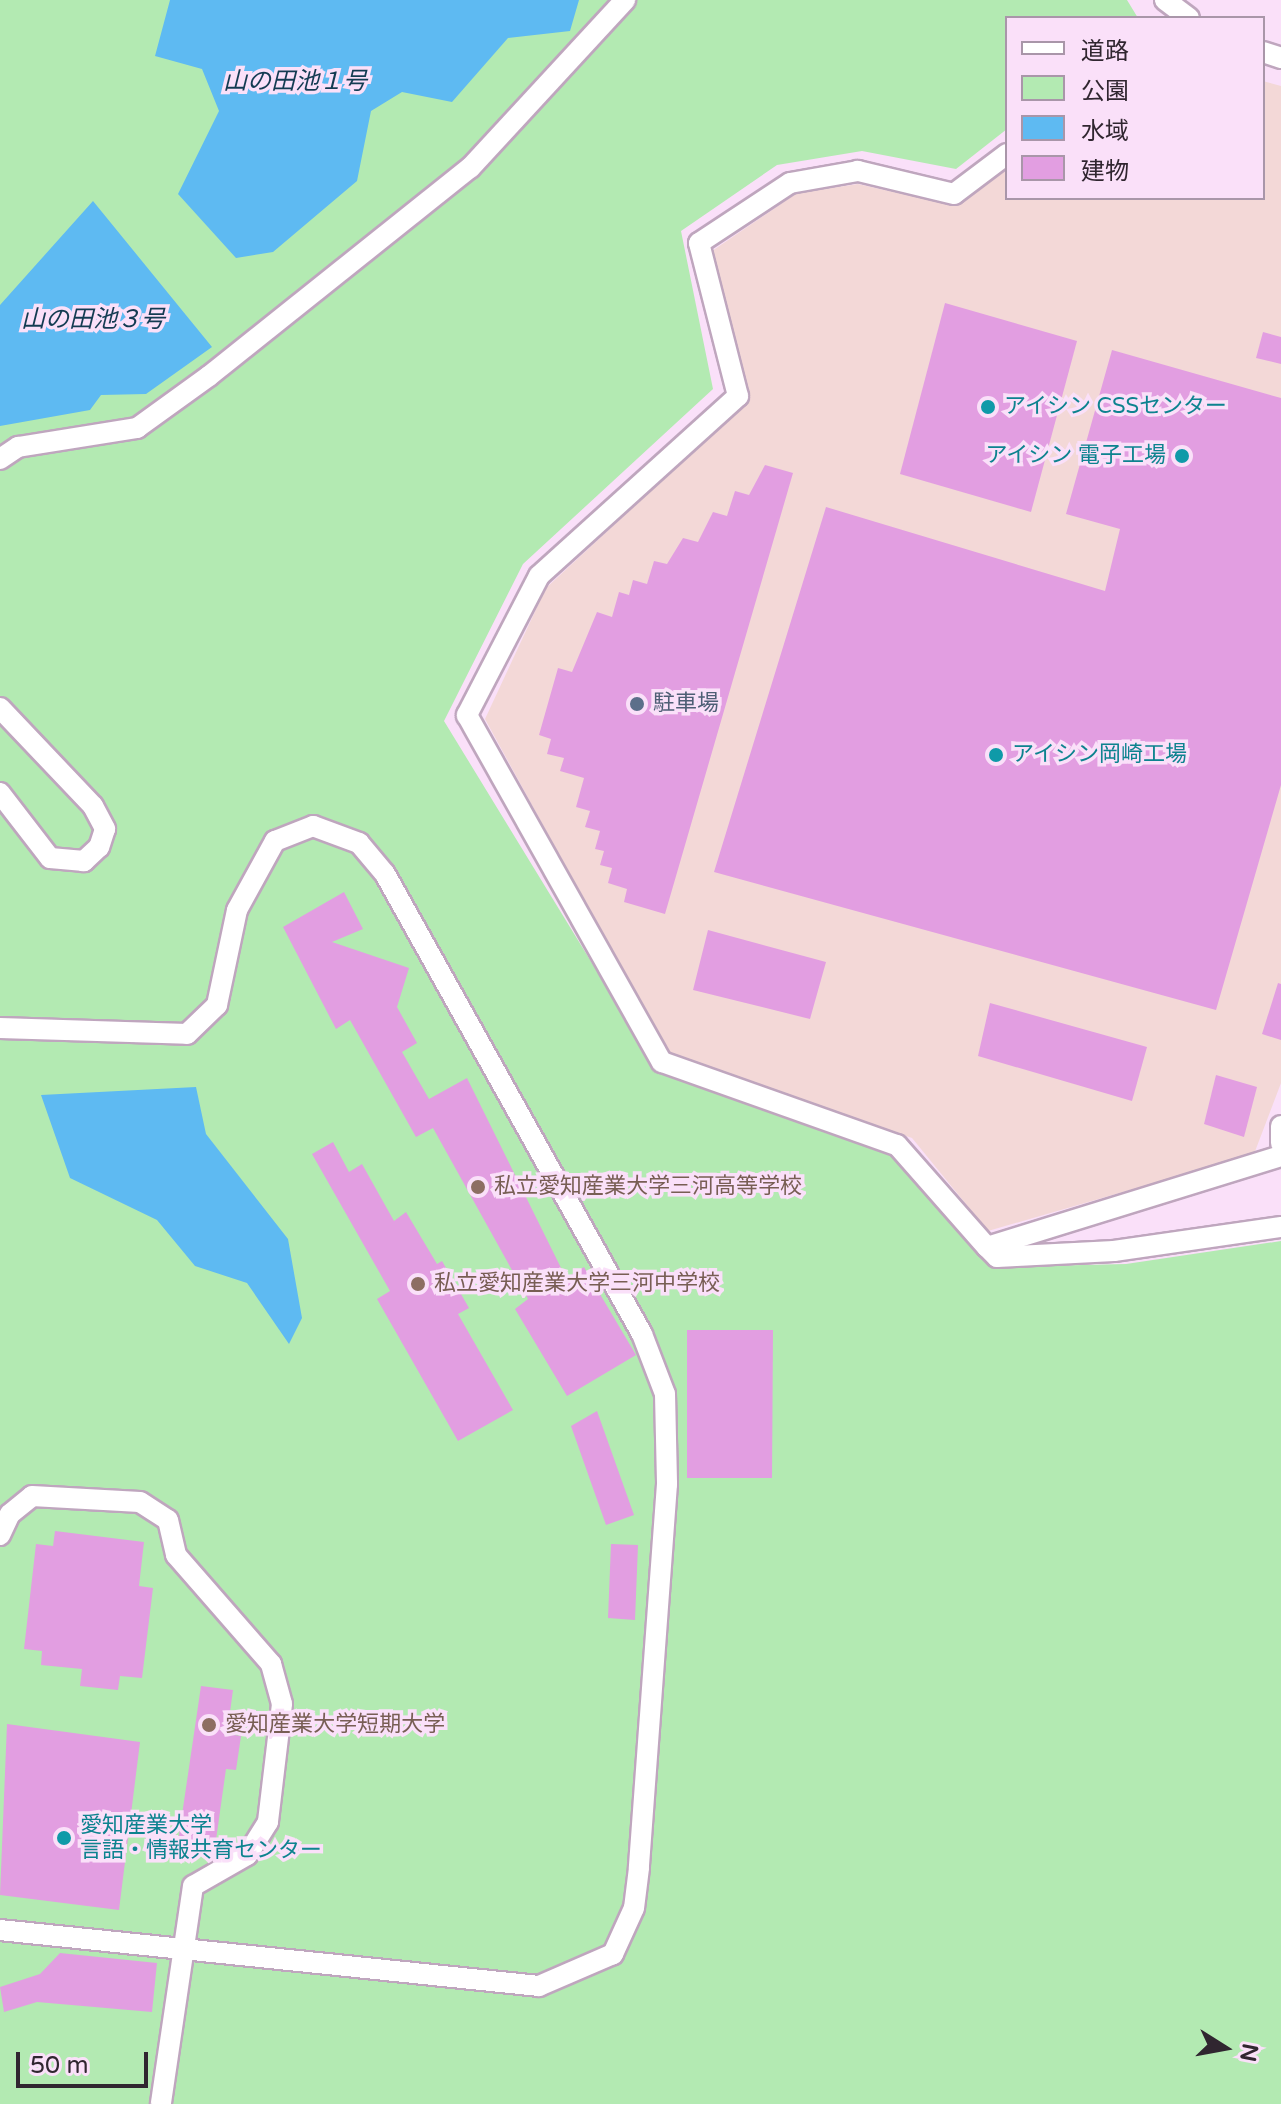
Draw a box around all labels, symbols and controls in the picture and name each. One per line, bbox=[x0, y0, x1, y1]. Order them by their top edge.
legend bbox=[1005, 16, 1265, 200]
text: 道路 bbox=[1081, 37, 1129, 66]
water label: 山の田池１号 bbox=[223, 68, 367, 96]
text: 公園 bbox=[1081, 77, 1129, 106]
text: 水域 bbox=[1081, 117, 1129, 146]
text: 建物 bbox=[1081, 157, 1129, 186]
water label: 山の田池３号 bbox=[21, 306, 165, 334]
place label: アイシン CSSセンター bbox=[1004, 394, 1228, 420]
marker: アイシン CSSセンター bbox=[979, 398, 997, 416]
place label: アイシン 電子工場 bbox=[984, 443, 1166, 469]
marker: アイシン 電子工場 bbox=[1173, 447, 1191, 465]
place label: 駐車場 bbox=[653, 691, 719, 717]
marker: 駐車場 bbox=[628, 695, 646, 713]
place label: アイシン岡崎工場 bbox=[1012, 742, 1188, 768]
marker: アイシン岡崎工場 bbox=[987, 746, 1005, 764]
place label: 私立愛知産業大学三河高等学校 bbox=[494, 1174, 802, 1200]
marker: 私立愛知産業大学三河高等学校 bbox=[469, 1178, 487, 1196]
place label: 私立愛知産業大学三河中学校 bbox=[434, 1271, 720, 1297]
marker: 私立愛知産業大学三河中学校 bbox=[409, 1275, 427, 1293]
place label: 愛知産業大学短期大学 bbox=[225, 1712, 445, 1738]
marker: 愛知産業大学短期大学 bbox=[200, 1716, 218, 1734]
place label: 愛知産業大学 言語・情報共育センター bbox=[80, 1812, 322, 1864]
marker: 愛知産業大学 言語・情報共育センター bbox=[55, 1829, 73, 1847]
north arrow bbox=[1185, 2008, 1265, 2088]
scale bar bbox=[20, 2036, 152, 2086]
text: N bbox=[1234, 2041, 1263, 2064]
text: 50 m bbox=[30, 2051, 88, 2080]

